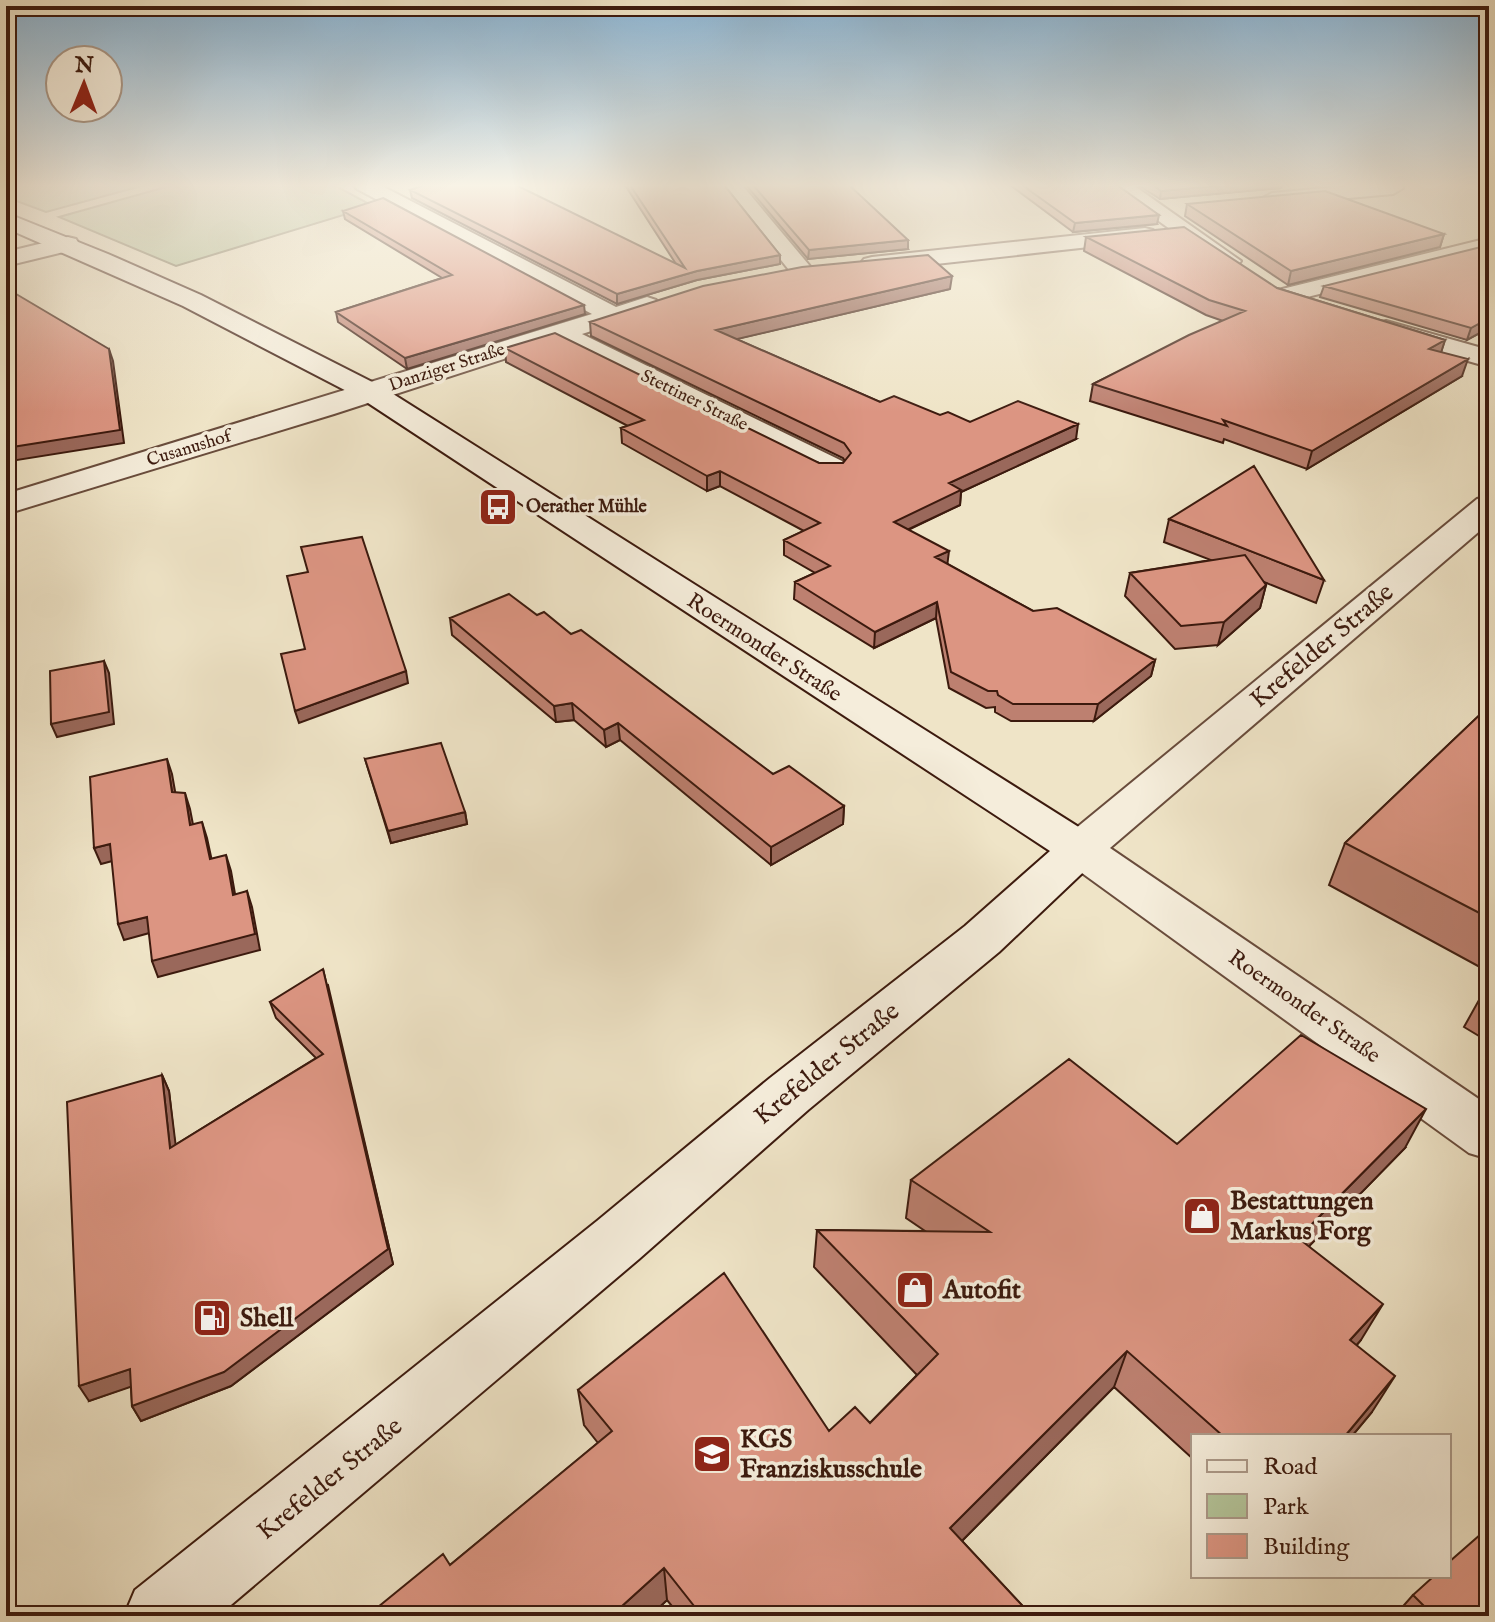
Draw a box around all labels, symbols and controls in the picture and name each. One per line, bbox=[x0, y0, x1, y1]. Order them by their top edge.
north arrow bbox=[44, 44, 124, 124]
text: N bbox=[74, 52, 94, 80]
street label: Danziger Straße bbox=[386, 338, 508, 398]
street label: Stettiner Straße bbox=[637, 365, 751, 437]
street label: Cusanushof bbox=[144, 424, 237, 473]
bus stop icon: Oerather Mühle bbox=[477, 486, 519, 528]
place label: Oerather Mühle bbox=[526, 496, 648, 519]
street label: Krefelder Straße bbox=[1243, 576, 1401, 716]
street label: Roermonder Straße bbox=[681, 587, 847, 709]
street label: Roermonder Straße bbox=[1222, 944, 1386, 1070]
street label: Krefelder Straße bbox=[747, 995, 907, 1133]
place label: Bestattungen Markus Forg bbox=[1230, 1185, 1374, 1248]
shop icon: Bestattungen Markus Forg bbox=[1181, 1195, 1223, 1237]
shop icon: Autofit bbox=[894, 1269, 936, 1311]
place label: Autofit bbox=[942, 1274, 1021, 1307]
fuel station icon: Shell bbox=[191, 1297, 233, 1339]
place label: Shell bbox=[240, 1302, 294, 1335]
street label: Krefelder Straße bbox=[250, 1410, 410, 1548]
place label: KGS Franziskusschule bbox=[740, 1423, 922, 1486]
school or university icon: KGS Franziskusschule bbox=[691, 1433, 733, 1475]
legend bbox=[1191, 1434, 1451, 1578]
text: Road bbox=[1263, 1452, 1317, 1483]
text: Park bbox=[1263, 1492, 1309, 1523]
text: Building bbox=[1263, 1532, 1350, 1563]

